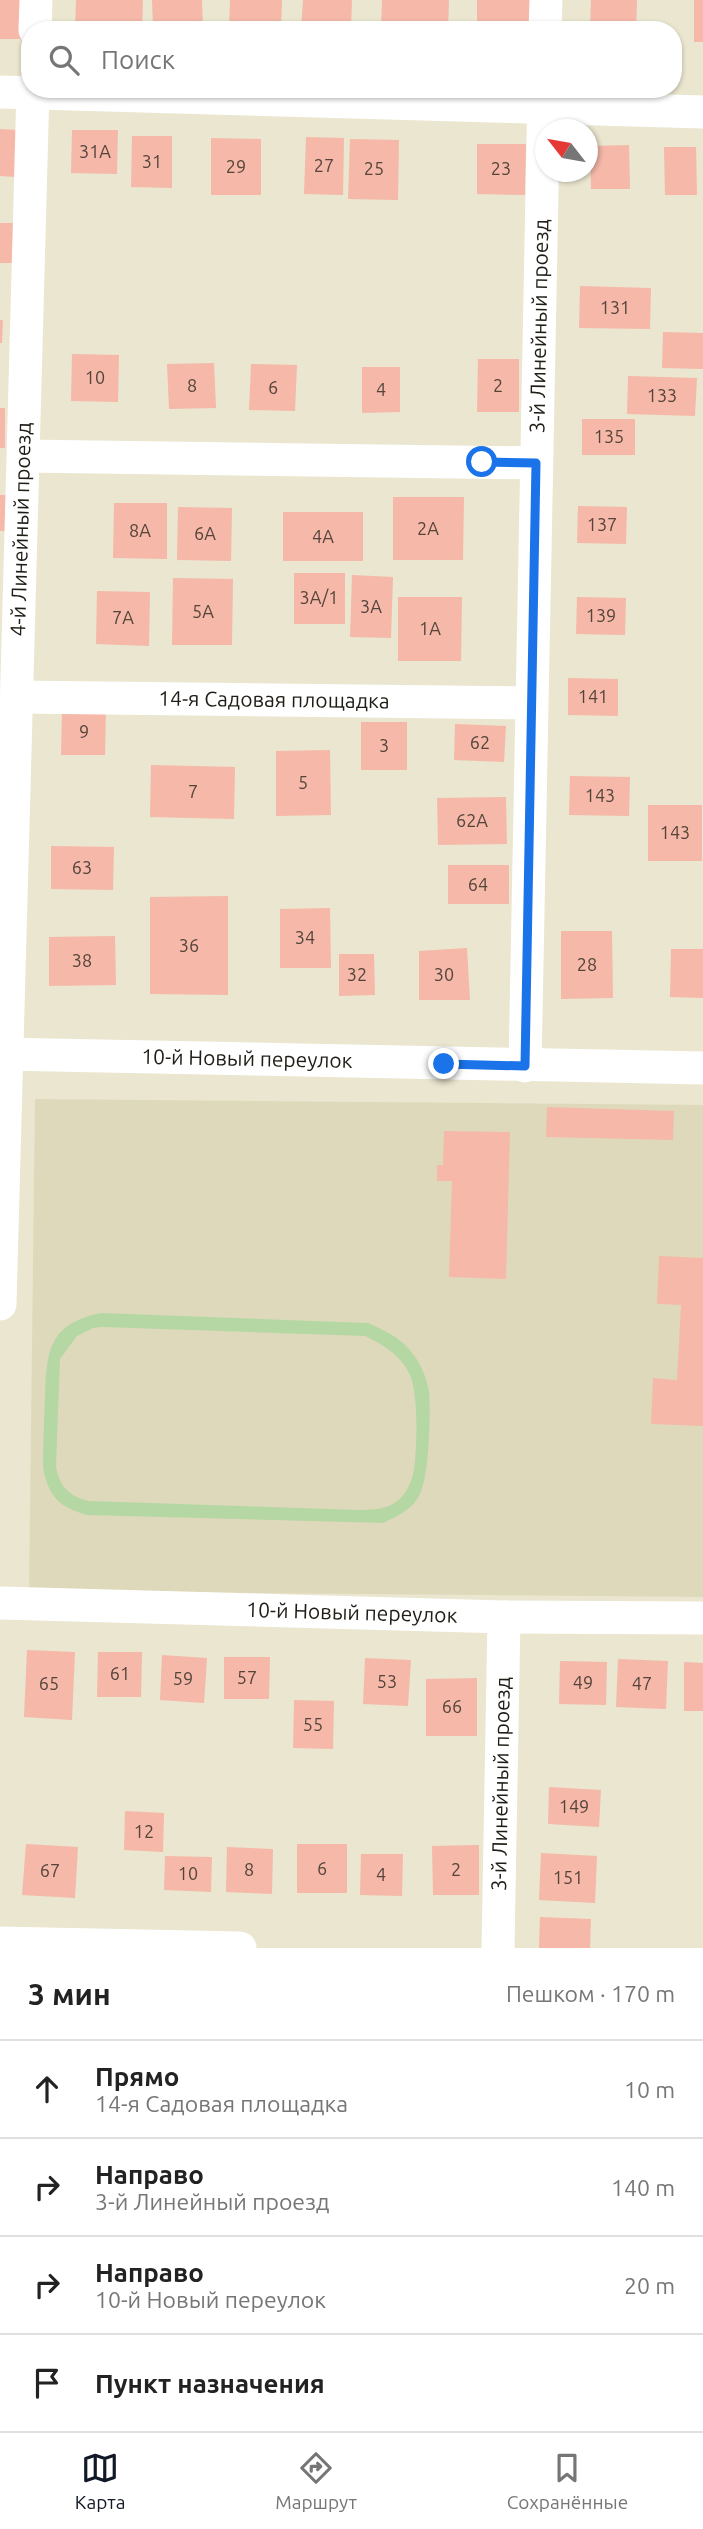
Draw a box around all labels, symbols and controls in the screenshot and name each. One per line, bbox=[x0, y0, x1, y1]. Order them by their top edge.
search box bbox=[21, 21, 682, 98]
icon: search bbox=[45, 41, 83, 79]
text: Поиск bbox=[101, 45, 175, 74]
north arrow bbox=[535, 119, 598, 182]
house number: 31А bbox=[79, 141, 111, 161]
house number: 31 bbox=[142, 151, 162, 171]
house number: 27 bbox=[314, 155, 334, 175]
house number: 29 bbox=[226, 156, 246, 176]
house number: 25 bbox=[364, 158, 384, 178]
house number: 23 bbox=[491, 158, 511, 178]
street label: 3-й Линейный проезд bbox=[524, 219, 552, 433]
house number: 131 bbox=[600, 297, 630, 317]
house number: 10 bbox=[85, 367, 105, 387]
house number: 8 bbox=[187, 375, 197, 395]
house number: 2 bbox=[493, 375, 503, 395]
house number: 6 bbox=[268, 377, 278, 397]
house number: 4 bbox=[376, 379, 386, 399]
house number: 133 bbox=[647, 385, 677, 405]
street label: 4-й Линейный проезд bbox=[5, 422, 35, 637]
house number: 135 bbox=[594, 426, 624, 446]
route start bbox=[466, 446, 497, 477]
house number: 137 bbox=[587, 514, 617, 534]
house number: 2А bbox=[417, 518, 439, 538]
house number: 8А bbox=[129, 520, 151, 540]
house number: 6А bbox=[194, 523, 216, 543]
house number: 4А bbox=[312, 526, 334, 546]
house number: 3А/1 bbox=[300, 587, 338, 607]
house number: 3А bbox=[360, 596, 382, 616]
house number: 5А bbox=[192, 601, 214, 621]
house number: 139 bbox=[586, 605, 616, 625]
house number: 7А bbox=[112, 607, 134, 627]
house number: 1А bbox=[419, 618, 441, 638]
street label: 14-я Садовая площадка bbox=[158, 686, 390, 712]
house number: 141 bbox=[578, 686, 608, 706]
house number: 9 bbox=[79, 721, 89, 741]
house number: 62 bbox=[470, 732, 490, 752]
house number: 3 bbox=[379, 735, 389, 755]
house number: 5 bbox=[298, 772, 308, 792]
house number: 7 bbox=[188, 781, 198, 801]
house number: 143 bbox=[585, 785, 615, 805]
house number: 62А bbox=[456, 810, 488, 830]
house number: 143 bbox=[660, 822, 690, 842]
house number: 63 bbox=[72, 857, 92, 877]
house number: 64 bbox=[468, 874, 488, 894]
house number: 34 bbox=[295, 927, 315, 947]
house number: 36 bbox=[179, 935, 199, 955]
house number: 38 bbox=[72, 950, 92, 970]
house number: 28 bbox=[577, 954, 597, 974]
house number: 32 bbox=[347, 964, 367, 984]
house number: 30 bbox=[434, 964, 454, 984]
street label: 10-й Новый переулок bbox=[141, 1044, 353, 1072]
route end bbox=[428, 1048, 459, 1079]
street label: 10-й Новый переулок bbox=[246, 1597, 458, 1627]
house number: 61 bbox=[110, 1663, 130, 1683]
house number: 57 bbox=[237, 1667, 257, 1687]
house number: 59 bbox=[173, 1668, 193, 1688]
house number: 53 bbox=[377, 1671, 397, 1691]
house number: 49 bbox=[573, 1672, 593, 1692]
house number: 65 bbox=[39, 1673, 59, 1693]
house number: 47 bbox=[632, 1673, 652, 1693]
street label: 3-й Линейный проезд bbox=[486, 1677, 514, 1891]
house number: 66 bbox=[442, 1696, 462, 1716]
house number: 55 bbox=[303, 1714, 323, 1734]
house number: 149 bbox=[559, 1796, 589, 1816]
house number: 12 bbox=[134, 1821, 154, 1841]
house number: 6 bbox=[317, 1858, 327, 1878]
house number: 8 bbox=[244, 1859, 254, 1879]
house number: 2 bbox=[451, 1859, 461, 1879]
house number: 67 bbox=[40, 1860, 60, 1880]
house number: 10 bbox=[178, 1863, 198, 1883]
house number: 4 bbox=[376, 1864, 386, 1884]
house number: 151 bbox=[553, 1867, 583, 1887]
text: 3 мин bbox=[28, 1977, 111, 2011]
text: Пешком · 170 m bbox=[506, 1981, 675, 2006]
text: Прямо bbox=[95, 2062, 179, 2091]
icon: ahead bbox=[28, 2070, 66, 2108]
text: 10 m bbox=[624, 2077, 675, 2102]
text: 14-я Садовая площадка bbox=[95, 2091, 348, 2116]
text: Направо bbox=[95, 2160, 204, 2189]
icon: right bbox=[28, 2168, 66, 2206]
text: 140 m bbox=[611, 2175, 675, 2200]
text: 3-й Линейный проезд bbox=[95, 2189, 330, 2214]
text: Направо bbox=[95, 2258, 204, 2287]
icon: right bbox=[28, 2266, 66, 2304]
text: 20 m bbox=[624, 2273, 675, 2298]
text: 10-й Новый переулок bbox=[95, 2287, 326, 2312]
icon: arrive bbox=[28, 2364, 66, 2402]
text: Пункт назначения bbox=[95, 2369, 325, 2398]
tab: Карта bbox=[75, 2449, 125, 2513]
tab: Маршрут bbox=[275, 2449, 357, 2513]
tab: Сохранённые bbox=[507, 2449, 628, 2513]

